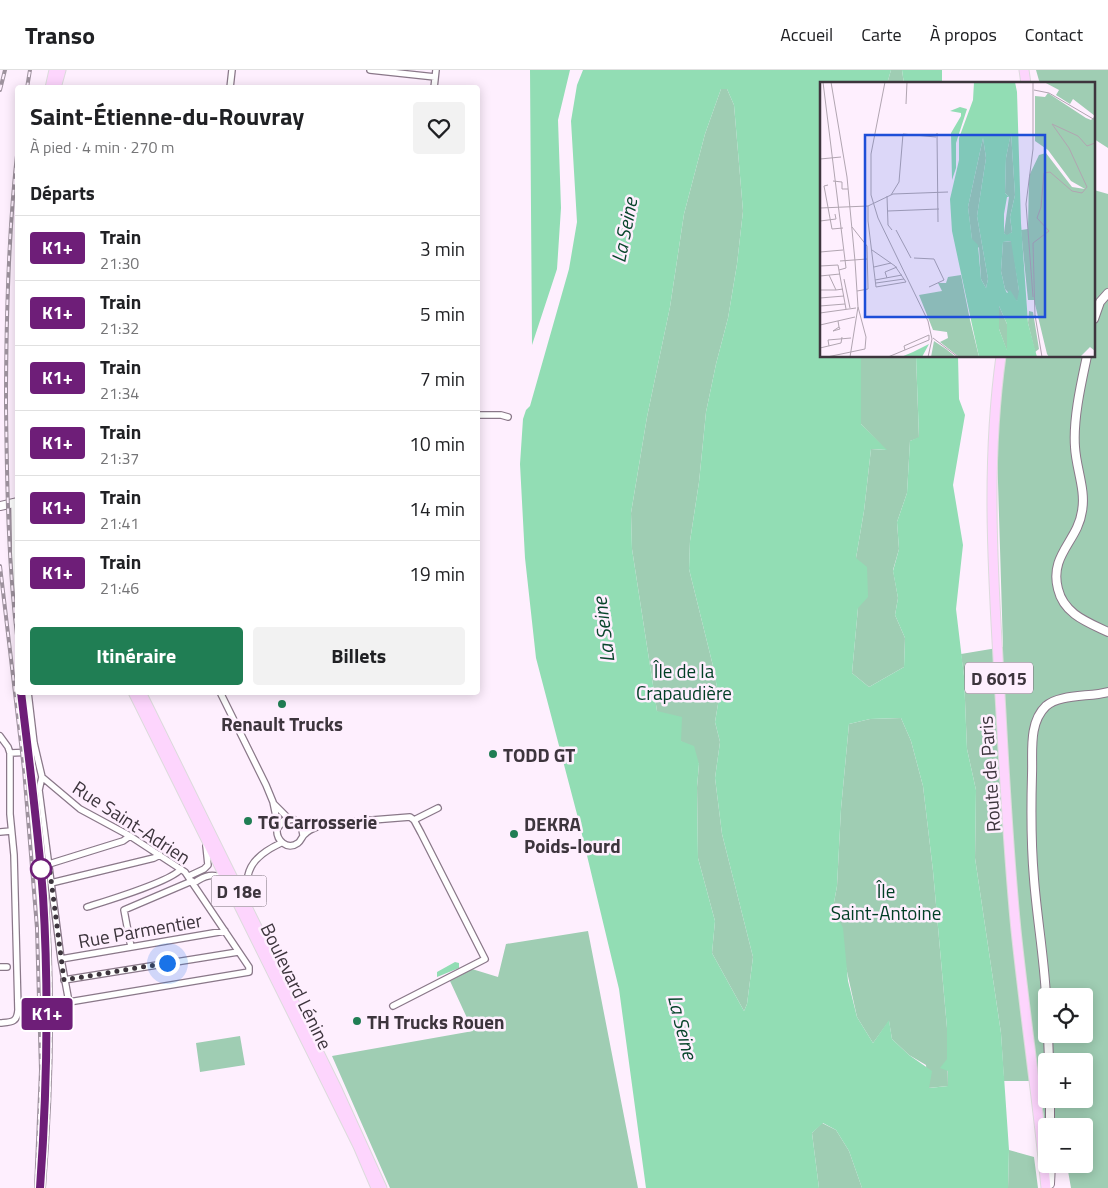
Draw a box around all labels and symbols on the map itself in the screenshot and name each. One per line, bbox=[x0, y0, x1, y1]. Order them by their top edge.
inset map bbox=[820, 82, 1096, 358]
water label: La Seine bbox=[603, 193, 646, 265]
water label: La Seine bbox=[583, 594, 622, 664]
park label: Île de la Crapaudière bbox=[636, 656, 732, 707]
road number: D 6015 bbox=[965, 662, 1033, 694]
marker: Renault Trucks bbox=[276, 698, 288, 710]
place label: Renault Trucks bbox=[221, 709, 343, 738]
street label: Route de Paris bbox=[970, 715, 1008, 833]
place label: TODD GT bbox=[503, 740, 575, 769]
marker: TODD GT bbox=[487, 748, 499, 760]
street label: Rue Saint-Adrien bbox=[67, 773, 197, 871]
place label: TG Carrosserie bbox=[258, 807, 378, 836]
place label: DEKRA Poids-lourd bbox=[524, 809, 621, 860]
marker: TG Carrosserie bbox=[242, 815, 254, 827]
marker: DEKRA Poids-lourd bbox=[508, 828, 520, 840]
unlabelled marker bbox=[30, 858, 52, 880]
road number: D 18e bbox=[212, 876, 266, 906]
park label: Île Saint-Antoine bbox=[831, 876, 941, 927]
street label: Rue Parmentier bbox=[76, 905, 205, 955]
street label: Boulevard Lénine bbox=[254, 918, 340, 1054]
your location bbox=[155, 951, 180, 976]
water label: La Seine bbox=[660, 992, 706, 1064]
line badge: K1+ bbox=[18, 998, 76, 1030]
place label: TH Trucks Rouen bbox=[367, 1007, 504, 1036]
marker: TH Trucks Rouen bbox=[351, 1015, 363, 1027]

